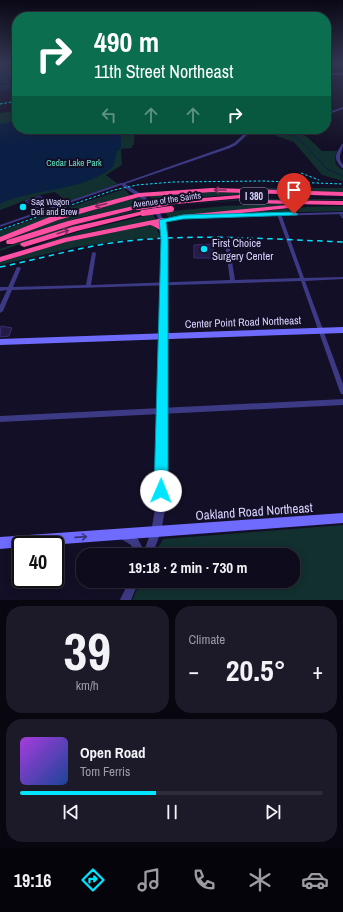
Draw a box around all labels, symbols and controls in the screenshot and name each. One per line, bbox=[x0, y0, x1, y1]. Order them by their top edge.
text: 490 m bbox=[94, 23, 159, 61]
icon: right bbox=[28, 28, 80, 80]
text: 11th Street Northeast bbox=[94, 59, 233, 84]
icon: left bbox=[98, 104, 120, 126]
icon: ahead bbox=[140, 104, 162, 126]
icon: ahead bbox=[182, 104, 204, 126]
icon: right bbox=[224, 104, 246, 126]
park label: Cedar Lake Park bbox=[46, 157, 102, 169]
pin bbox=[277, 173, 311, 214]
icon: arrive bbox=[283, 179, 305, 201]
one-way arrow bbox=[214, 186, 227, 194]
road number: I 380 bbox=[240, 188, 268, 204]
street label: Avenue of the Saints bbox=[131, 189, 202, 211]
place label: Sag Wagon Deli and Brew bbox=[31, 196, 78, 218]
marker: Sag Wagon Deli and Brew bbox=[18, 202, 28, 212]
one-way arrow bbox=[95, 202, 108, 209]
one-way arrow bbox=[57, 228, 70, 235]
place label: First Choice Surgery Center bbox=[212, 236, 273, 263]
marker: First Choice Surgery Center bbox=[199, 244, 209, 254]
street label: Center Point Road Northeast bbox=[185, 313, 302, 331]
position arrow bbox=[140, 470, 182, 512]
street label: Oakland Road Northeast bbox=[195, 499, 313, 524]
one-way arrow bbox=[74, 534, 87, 541]
speed limit sign: 40 bbox=[12, 536, 64, 588]
text: 19:18 · 2 min · 730 m bbox=[129, 557, 247, 578]
text: 39 bbox=[64, 616, 111, 686]
text: Climate bbox=[189, 631, 225, 648]
text: 20.5° bbox=[226, 650, 286, 690]
text: − bbox=[189, 656, 199, 686]
text: + bbox=[312, 656, 323, 686]
text: km/h bbox=[76, 677, 99, 694]
text: Open Road bbox=[80, 742, 146, 763]
text: Tom Ferris bbox=[80, 763, 130, 780]
icon: previous bbox=[60, 801, 82, 823]
icon: pause bbox=[161, 801, 183, 823]
icon: next bbox=[262, 801, 284, 823]
icon: directions bbox=[79, 866, 107, 894]
icon: music bbox=[135, 866, 163, 894]
icon: phone bbox=[190, 866, 218, 894]
icon: climate bbox=[246, 866, 274, 894]
icon: car bbox=[301, 866, 329, 894]
text: 19:16 bbox=[14, 868, 52, 893]

